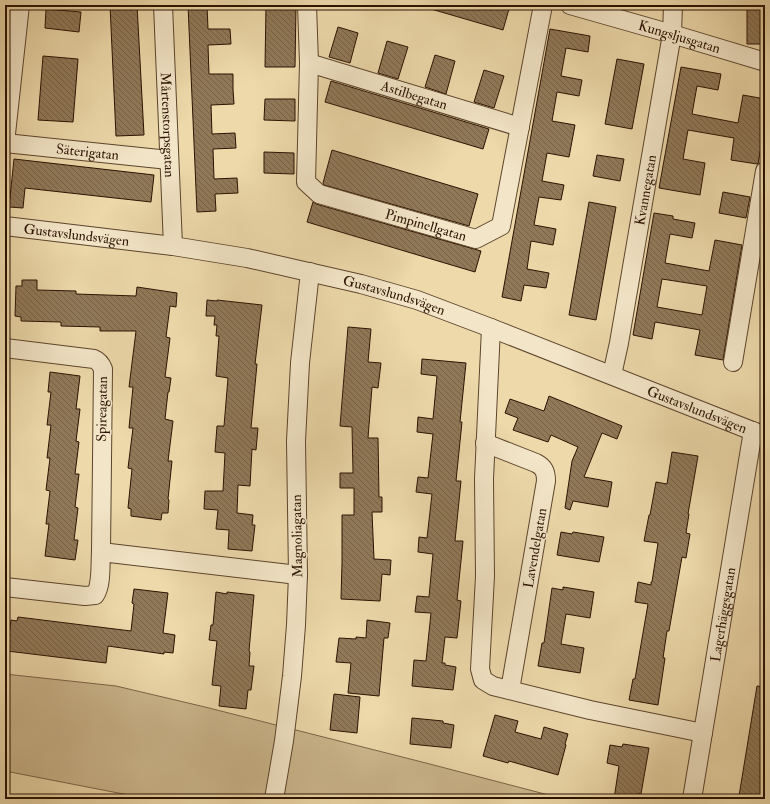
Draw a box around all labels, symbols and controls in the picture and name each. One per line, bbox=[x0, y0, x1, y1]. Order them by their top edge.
street label: Kungsljusgatan bbox=[637, 16, 723, 57]
street label: Mårtenstorpsgatan bbox=[157, 72, 179, 178]
street label: Astilbegatan bbox=[378, 77, 449, 113]
street label: Säterigatan bbox=[55, 140, 120, 163]
street label: Kvannegatan bbox=[631, 153, 660, 227]
street label: Pimpinellgatan bbox=[383, 205, 469, 244]
street label: Gustavslundsvägen bbox=[23, 220, 130, 249]
street label: Gustavslundsvägen bbox=[341, 272, 448, 318]
street label: Spireagatan bbox=[93, 376, 112, 442]
street label: Gustavslundsvägen bbox=[645, 382, 750, 437]
street label: Magnoliagatan bbox=[288, 494, 306, 578]
street label: Lavendelgatan bbox=[520, 507, 550, 589]
street label: Lagerhäggsgatan bbox=[706, 566, 739, 663]

